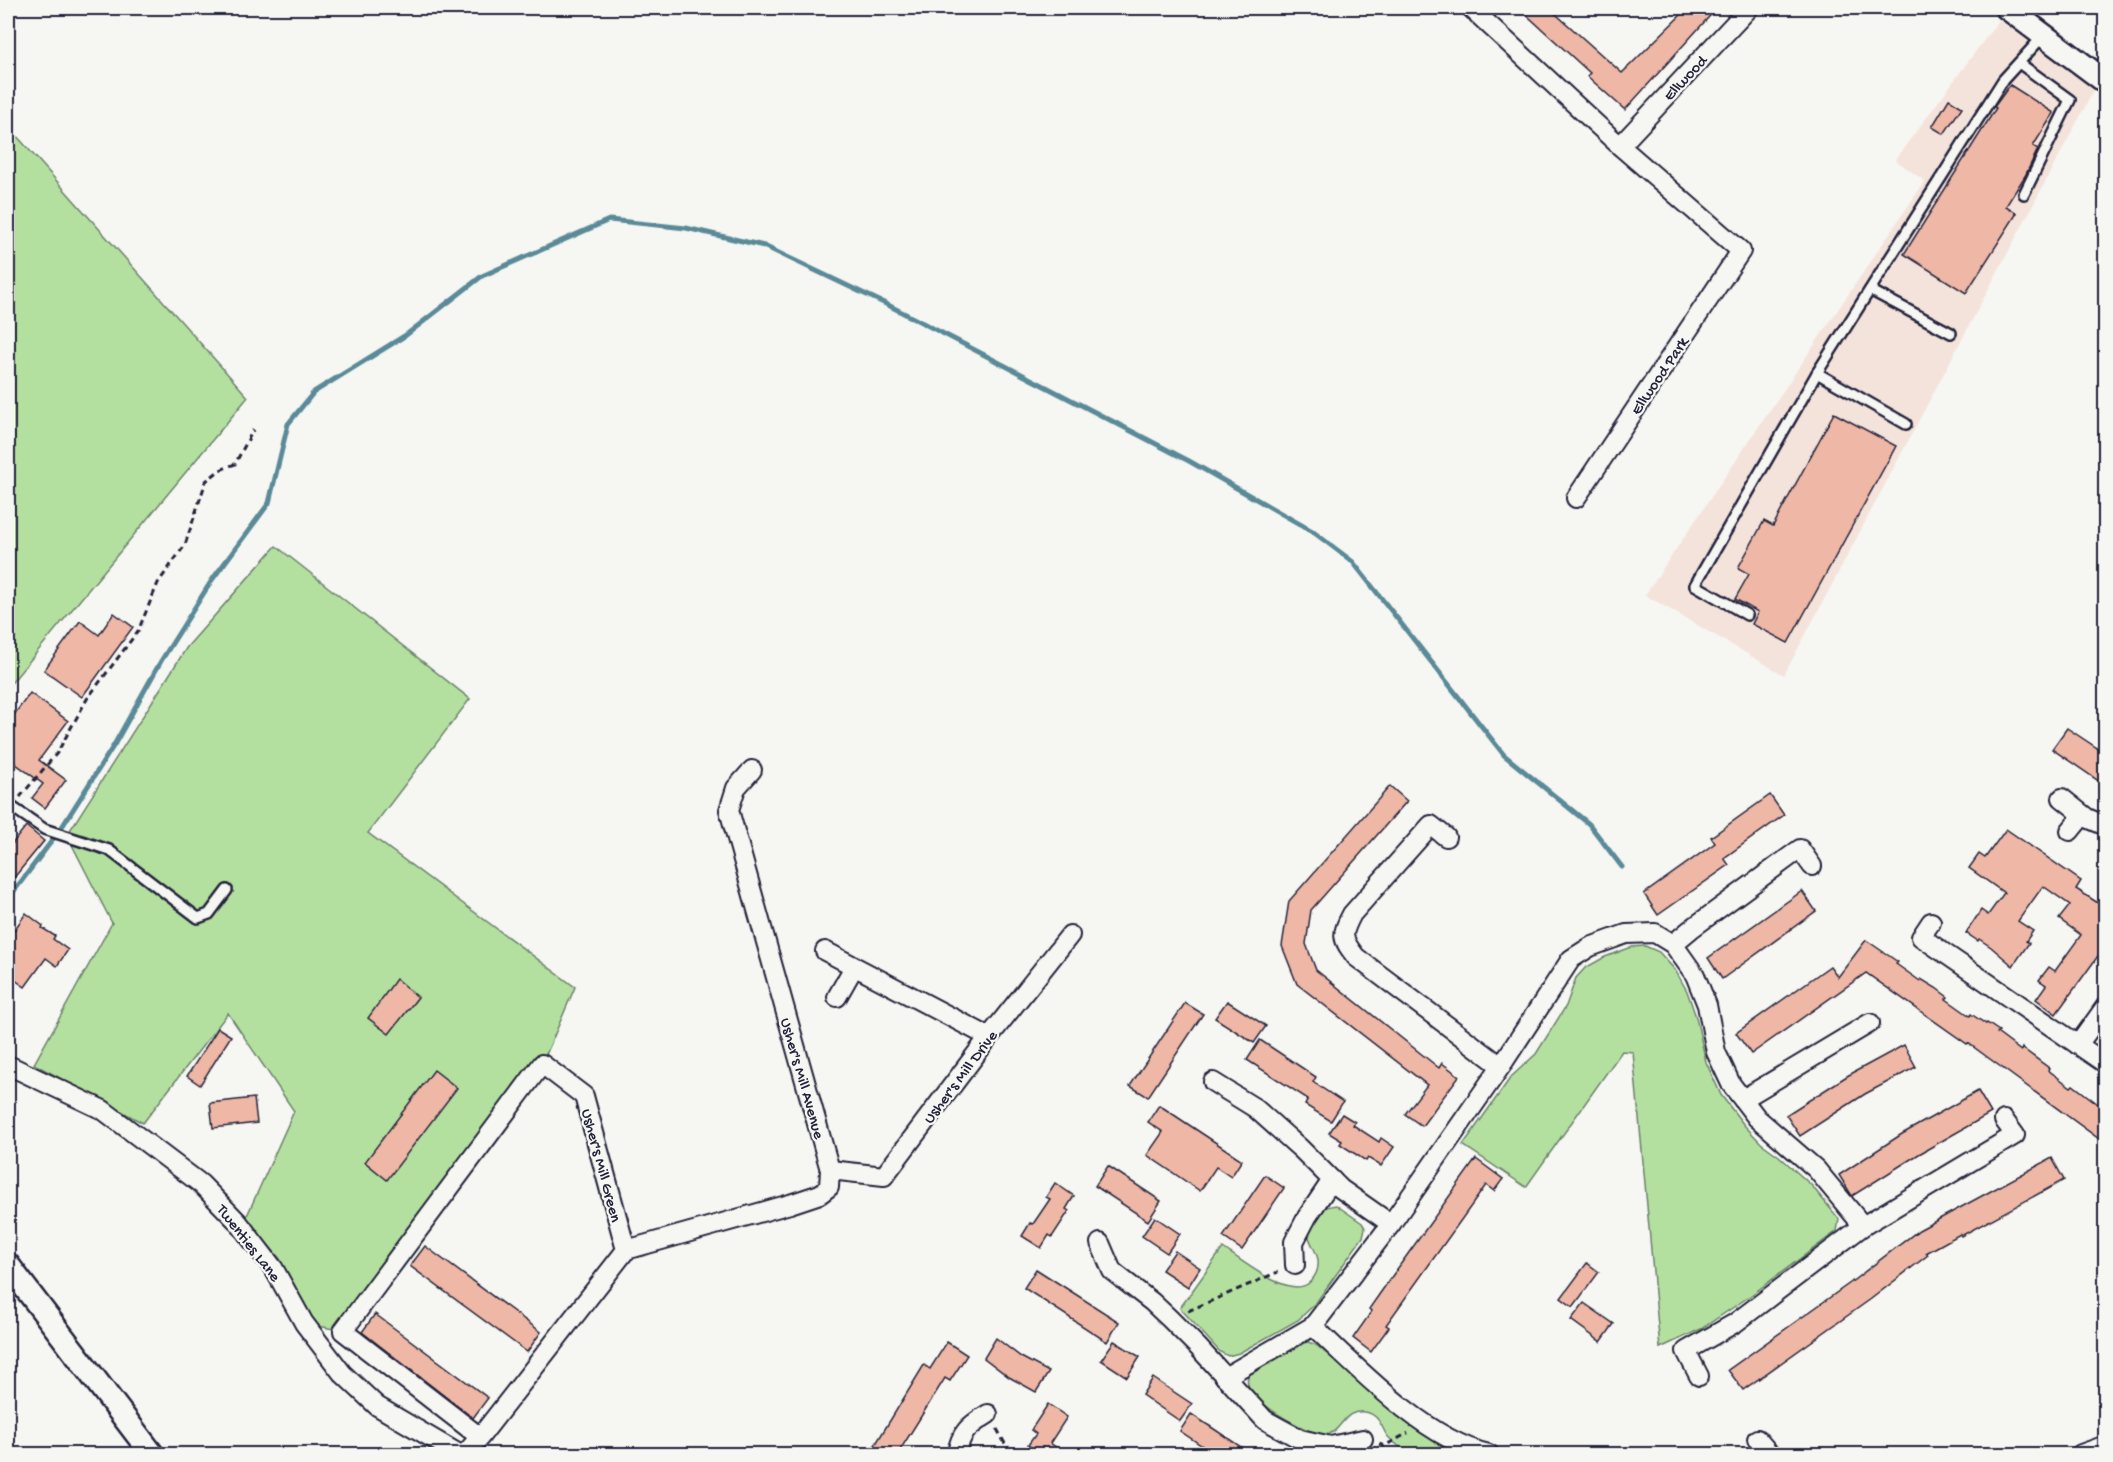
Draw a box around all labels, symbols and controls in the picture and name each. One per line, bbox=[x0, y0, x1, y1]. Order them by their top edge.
street label: Ellwood bbox=[1661, 51, 1714, 106]
street label: Ellwood Park bbox=[1628, 333, 1695, 419]
street label: Usher's Mill Avenue bbox=[774, 1016, 827, 1142]
street label: Usher's Mill Drive bbox=[921, 1027, 1003, 1128]
street label: Usher's Mill Green bbox=[575, 1107, 624, 1225]
street label: Twenties Lane bbox=[211, 1201, 284, 1287]

